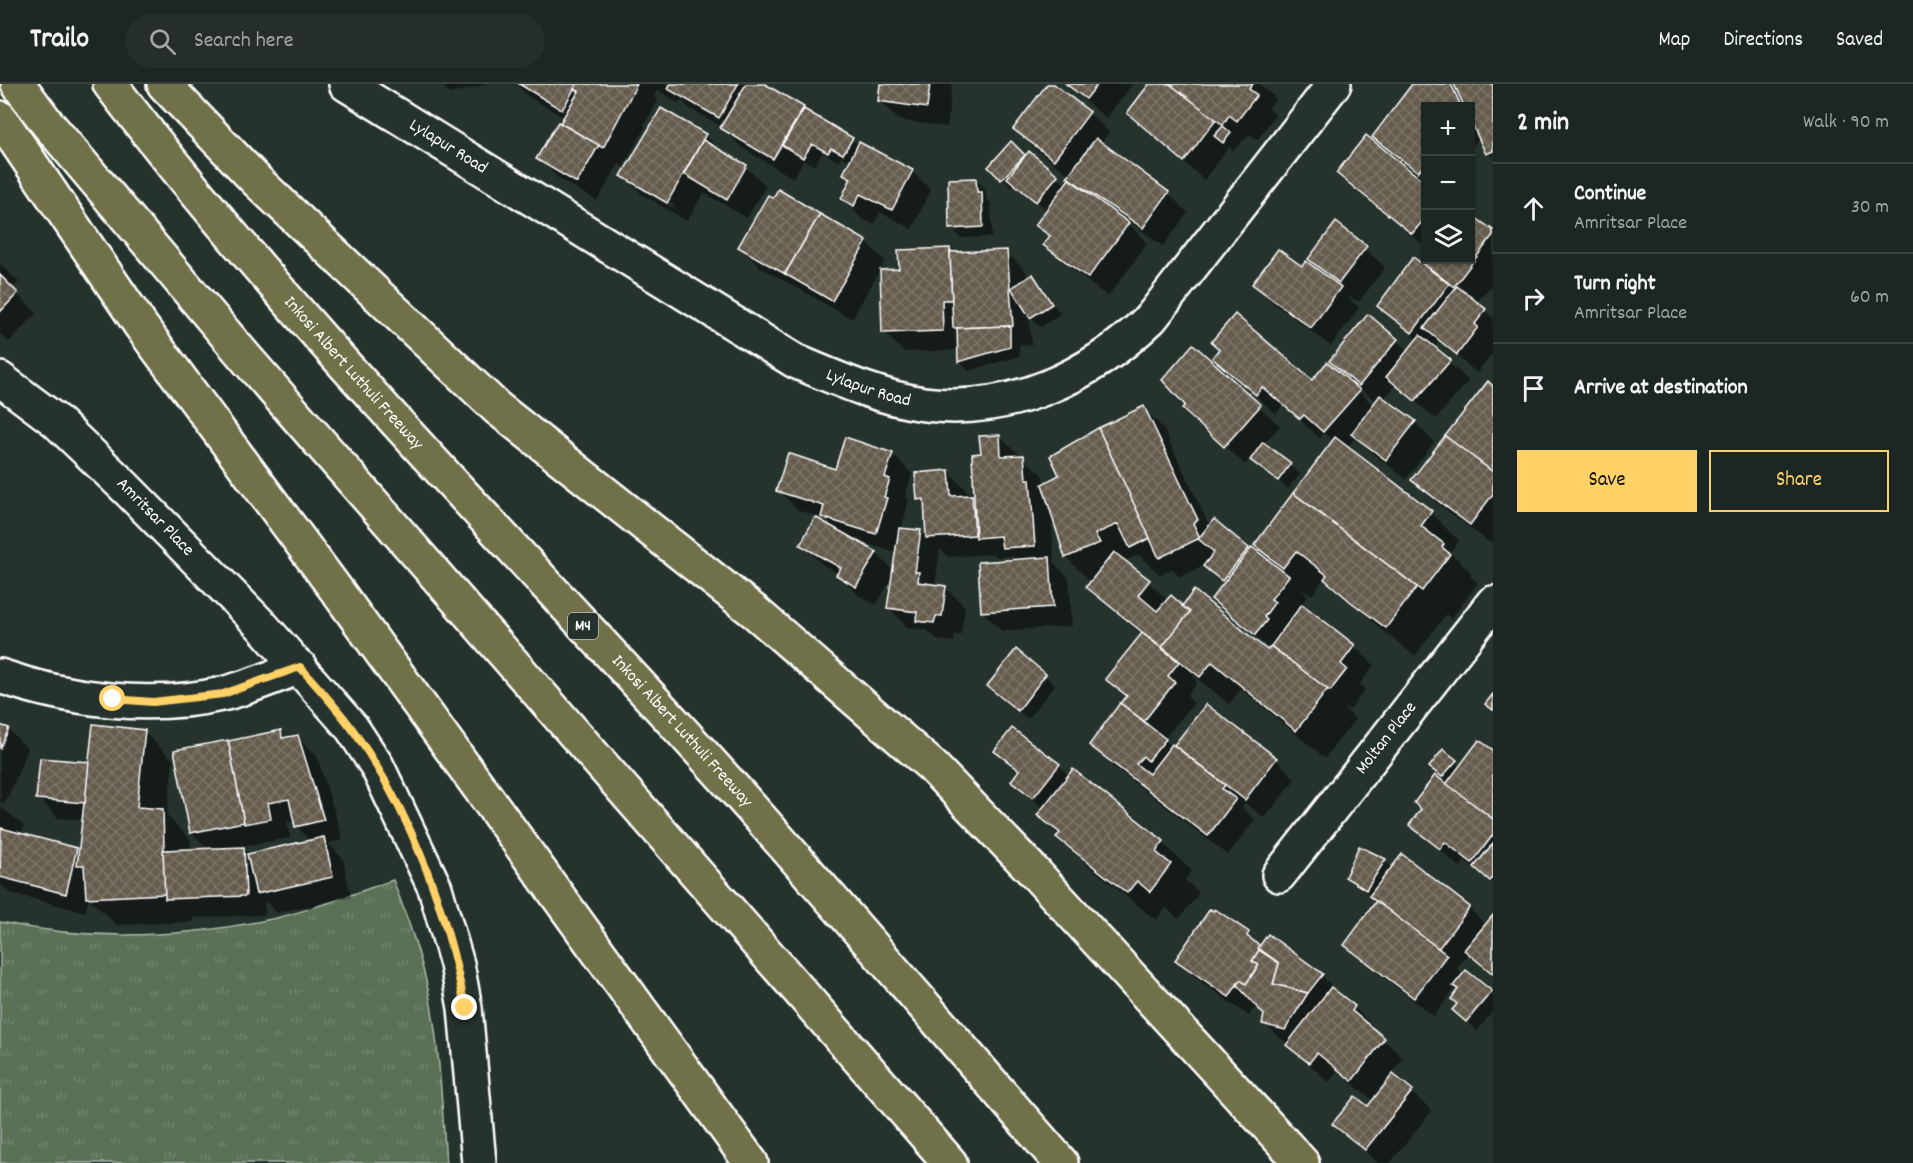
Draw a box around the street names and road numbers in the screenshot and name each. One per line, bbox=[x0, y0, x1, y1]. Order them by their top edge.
street label: Lylapur Road bbox=[404, 113, 492, 181]
street label: Inkosi Albert Luthuli Freeway bbox=[277, 291, 429, 456]
street label: Lylapur Road bbox=[822, 363, 913, 414]
street label: Amritsar Place bbox=[110, 472, 200, 562]
road number: M4 bbox=[568, 613, 598, 639]
street label: Inkosi Albert Luthuli Freeway bbox=[605, 649, 758, 814]
street label: Moltan Place bbox=[1350, 696, 1423, 780]

